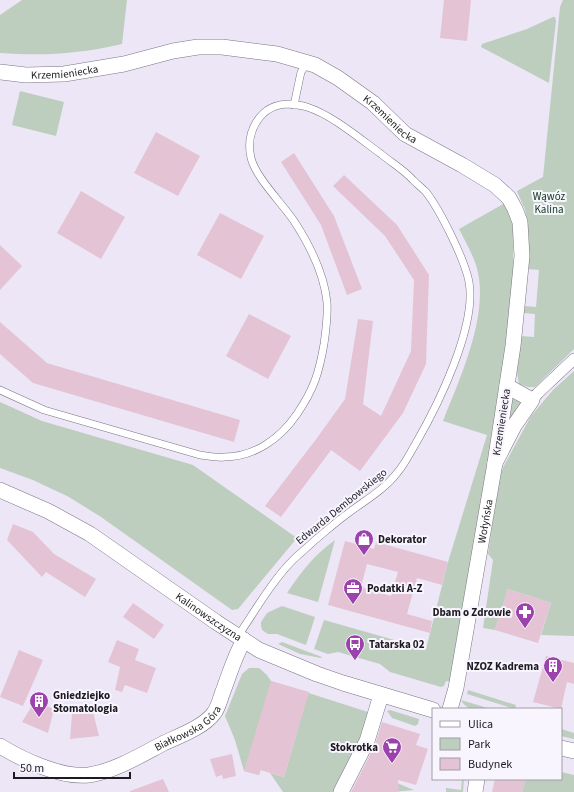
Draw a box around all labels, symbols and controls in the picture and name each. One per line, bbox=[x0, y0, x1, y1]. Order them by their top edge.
street label: Krzemieniecka bbox=[31, 61, 99, 83]
street label: Krzemieniecka bbox=[360, 91, 420, 147]
park label: Wąwóz Kalina bbox=[533, 189, 566, 217]
street label: Krzemieniecka bbox=[489, 388, 514, 457]
street label: Edwarda Dembowskiego bbox=[293, 465, 390, 548]
street label: Wołyńska bbox=[474, 498, 497, 545]
shop icon: Dekorator bbox=[353, 528, 375, 556]
place label: Dekorator bbox=[378, 532, 427, 547]
office icon: Podatki A-Z bbox=[342, 577, 364, 605]
place label: Podatki A-Z bbox=[367, 581, 423, 596]
street label: Kalinowszczyzna bbox=[172, 589, 245, 645]
pharmacy icon: Dbam o Zdrowie bbox=[514, 601, 536, 629]
place label: Dbam o Zdrowie bbox=[432, 605, 511, 620]
bus stop icon: Tatarska 02 bbox=[344, 633, 366, 661]
place label: Tatarska 02 bbox=[369, 637, 425, 652]
building icon: NZOZ Kadrema bbox=[542, 655, 564, 683]
place label: NZOZ Kadrema bbox=[466, 659, 539, 674]
place label: Gniedziejko Stomatologia bbox=[53, 688, 118, 716]
building icon: Gniedziejko Stomatologia bbox=[28, 690, 50, 718]
street label: Białkowska Góra bbox=[152, 703, 225, 755]
legend bbox=[432, 708, 562, 780]
text: Ulica bbox=[468, 716, 493, 733]
supermarket icon: Stokrotka bbox=[381, 736, 403, 764]
text: Park bbox=[468, 736, 490, 753]
place label: Stokrotka bbox=[330, 740, 378, 755]
scale bar bbox=[14, 754, 130, 780]
text: Budynek bbox=[468, 756, 512, 773]
text: 50 m bbox=[20, 760, 44, 777]

